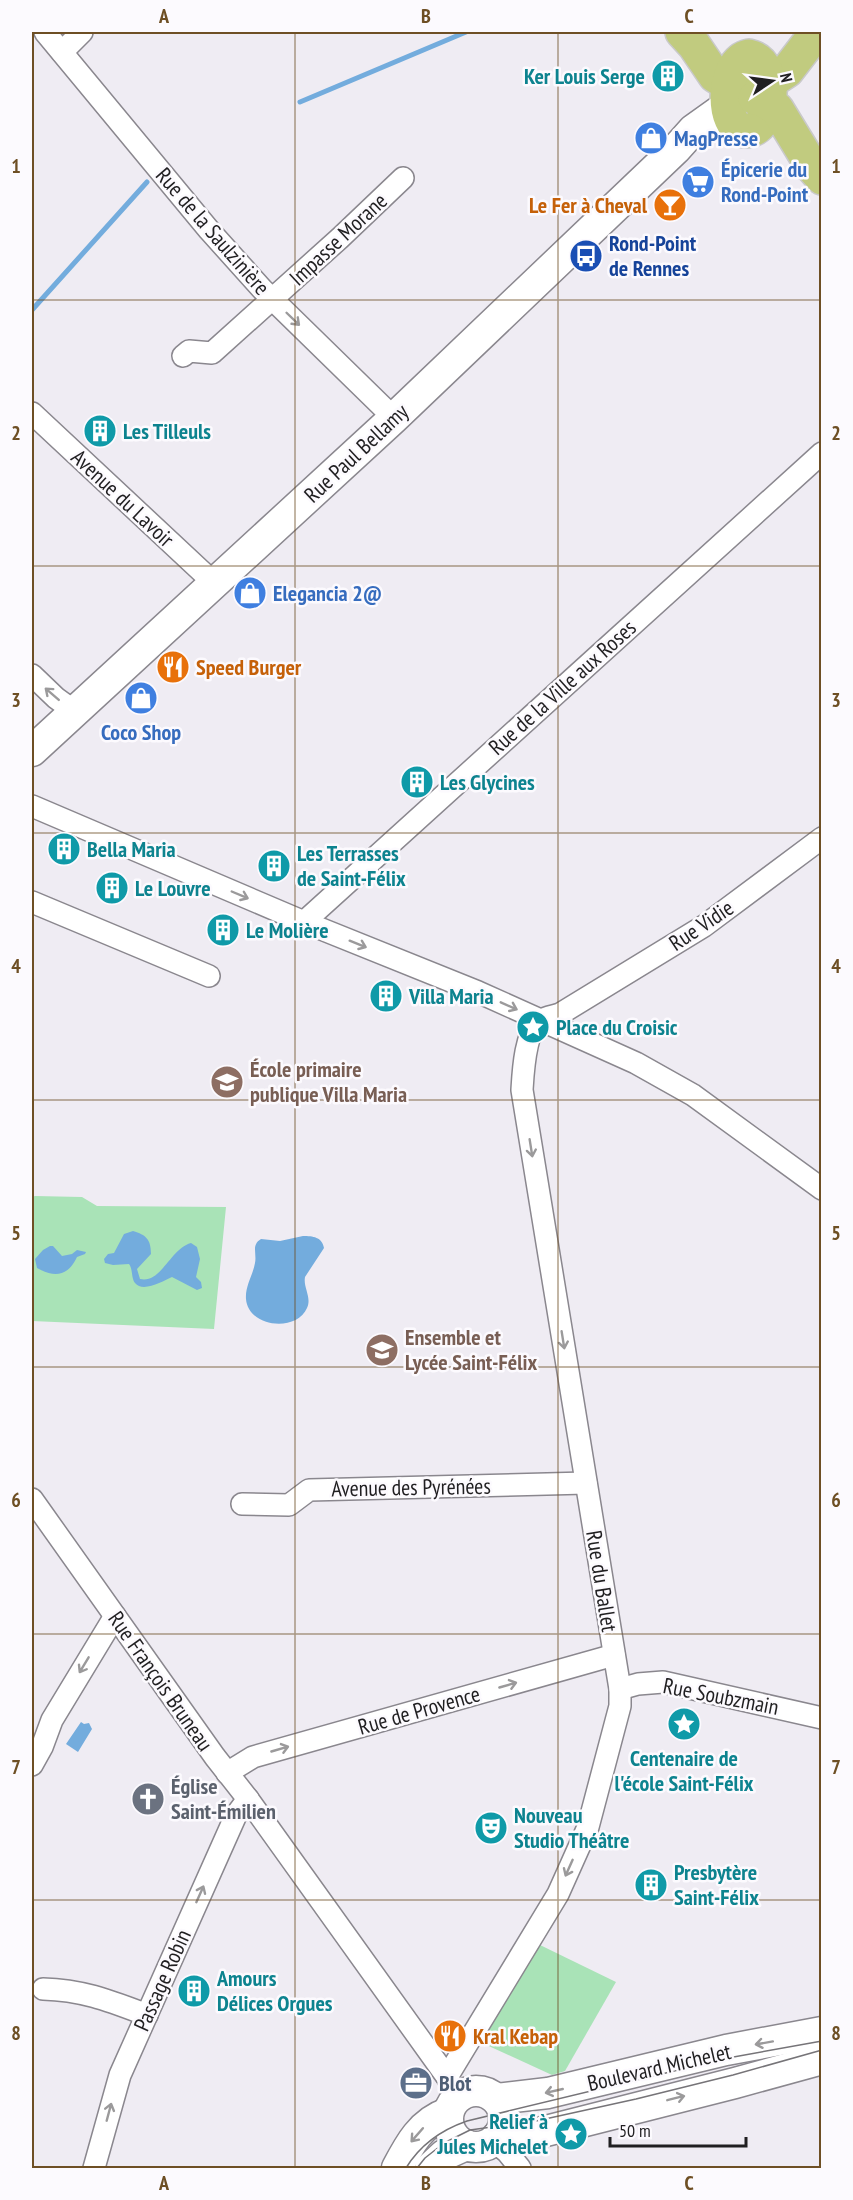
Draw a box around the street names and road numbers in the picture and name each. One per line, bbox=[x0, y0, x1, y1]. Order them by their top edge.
street label: Rue de la Saulzinière bbox=[150, 161, 276, 301]
street label: Impasse Morane bbox=[283, 187, 393, 291]
street label: Rue Paul Bellamy bbox=[298, 397, 415, 508]
street label: Avenue du Lavoir bbox=[66, 443, 180, 553]
street label: Rue de la Ville aux Roses bbox=[482, 613, 642, 761]
street label: Rue Vidie bbox=[663, 893, 739, 957]
street label: Avenue des Pyrénées bbox=[331, 1472, 491, 1502]
street label: Rue du Ballet bbox=[580, 1528, 624, 1634]
street label: Rue François Bruneau bbox=[102, 1606, 220, 1756]
street label: Rue Soubzmain bbox=[661, 1671, 781, 1721]
street label: Rue de Provence bbox=[355, 1679, 483, 1741]
street label: Passage Robin bbox=[127, 1925, 197, 2035]
street label: Boulevard Michelet bbox=[584, 2037, 734, 2097]

